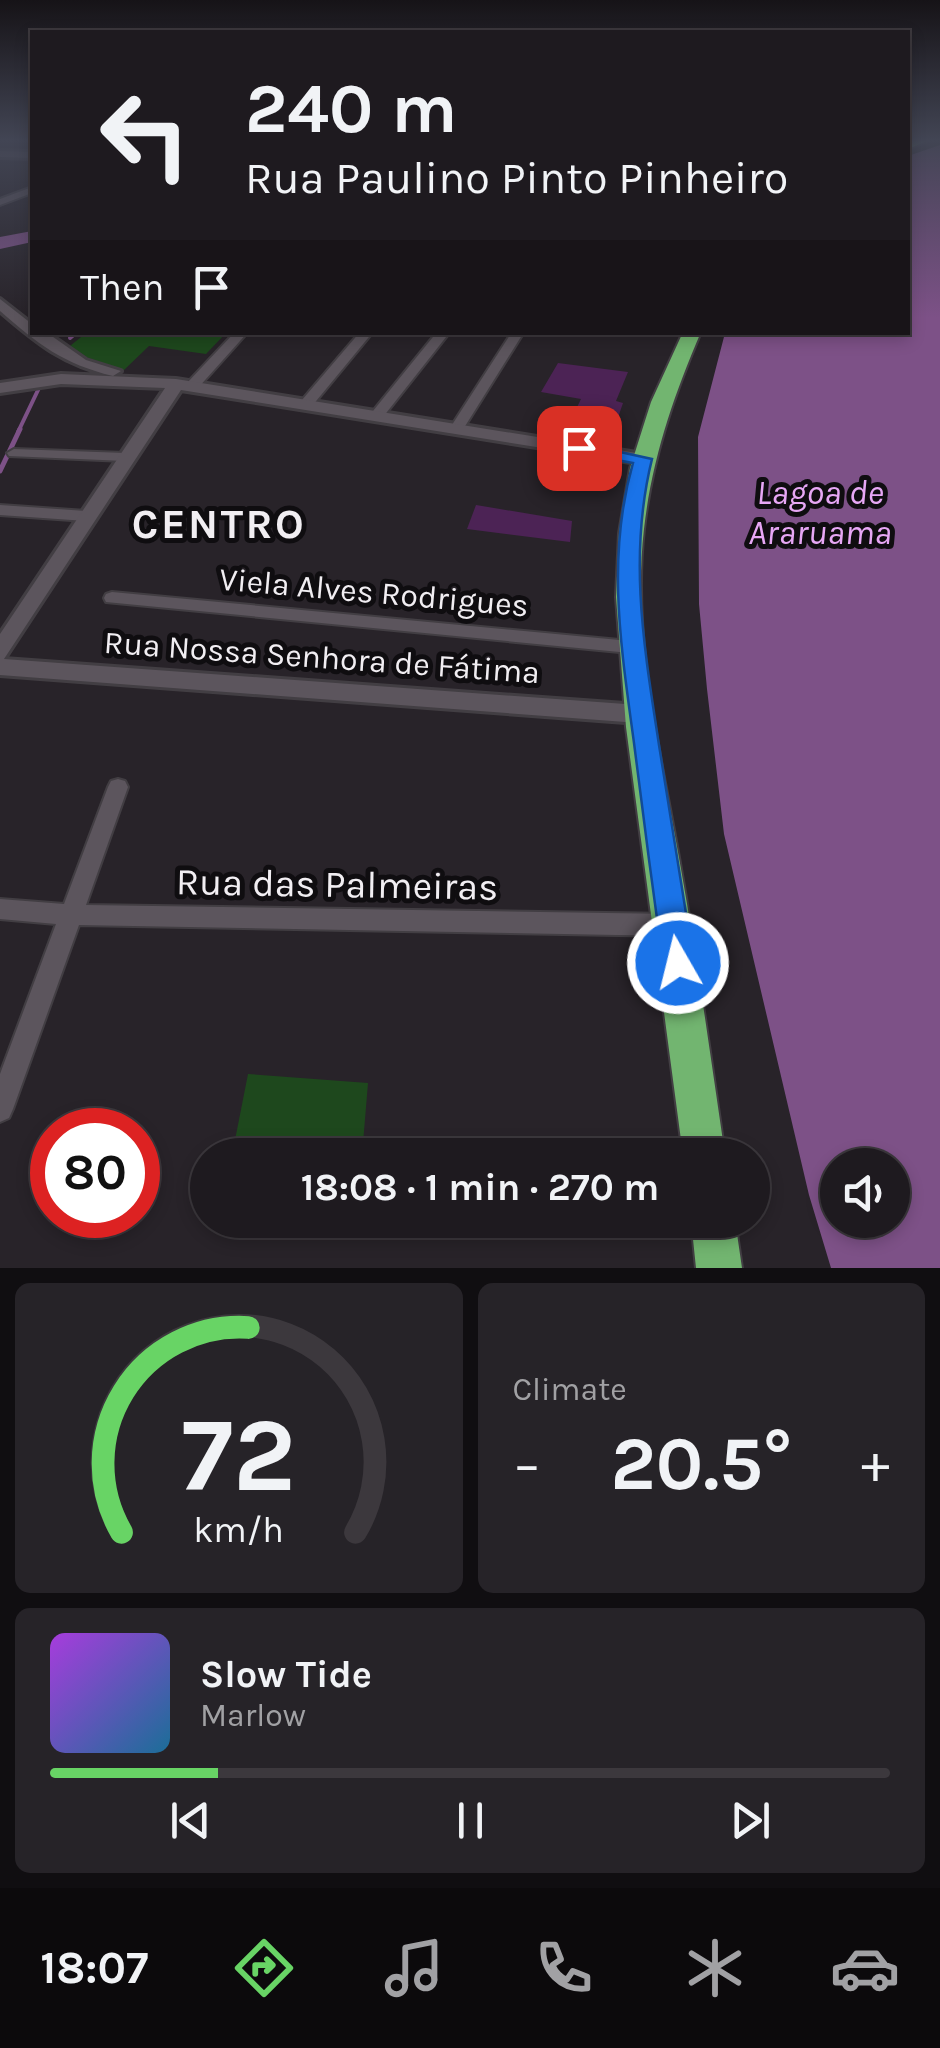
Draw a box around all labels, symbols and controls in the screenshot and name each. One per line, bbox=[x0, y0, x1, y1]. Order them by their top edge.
text: 240 m bbox=[245, 68, 457, 150]
icon: left bbox=[80, 70, 210, 200]
text: Rua Paulino Pinto Pinheiro bbox=[245, 152, 788, 204]
icon: arrive bbox=[184, 260, 239, 315]
text: Then bbox=[80, 265, 164, 310]
pin bbox=[537, 406, 622, 491]
icon: arrive bbox=[552, 421, 607, 476]
water label: Lagoa de Araruama bbox=[748, 472, 892, 553]
district label: CENTRO bbox=[132, 499, 306, 549]
street label: Viela Alves Rodrigues bbox=[218, 561, 530, 624]
street label: Rua Nossa Senhora de Fátima bbox=[103, 624, 541, 691]
street label: Rua das Palmeiras bbox=[175, 859, 498, 910]
position arrow bbox=[626, 911, 730, 1015]
speed limit sign: 80 bbox=[30, 1108, 160, 1238]
map controls bbox=[820, 1148, 910, 1238]
button: sound bbox=[820, 1148, 910, 1238]
text: 18:08 · 1 min · 270 m bbox=[301, 1165, 659, 1210]
text: Climate bbox=[513, 1371, 627, 1408]
text: 72 bbox=[181, 1395, 296, 1516]
text: 20.5° bbox=[610, 1420, 792, 1508]
text: − bbox=[513, 1432, 541, 1496]
text: + bbox=[861, 1432, 890, 1496]
text: km/h bbox=[193, 1509, 284, 1551]
text: Slow Tide bbox=[200, 1652, 372, 1697]
text: Marlow bbox=[200, 1697, 306, 1734]
icon: previous bbox=[163, 1793, 218, 1848]
icon: pause bbox=[443, 1793, 498, 1848]
icon: next bbox=[723, 1793, 778, 1848]
icon: directions bbox=[229, 1933, 299, 2003]
icon: music bbox=[379, 1933, 449, 2003]
icon: phone bbox=[529, 1933, 599, 2003]
icon: climate bbox=[680, 1933, 750, 2003]
icon: car bbox=[830, 1933, 900, 2003]
text: 18:07 bbox=[40, 1942, 148, 1994]

